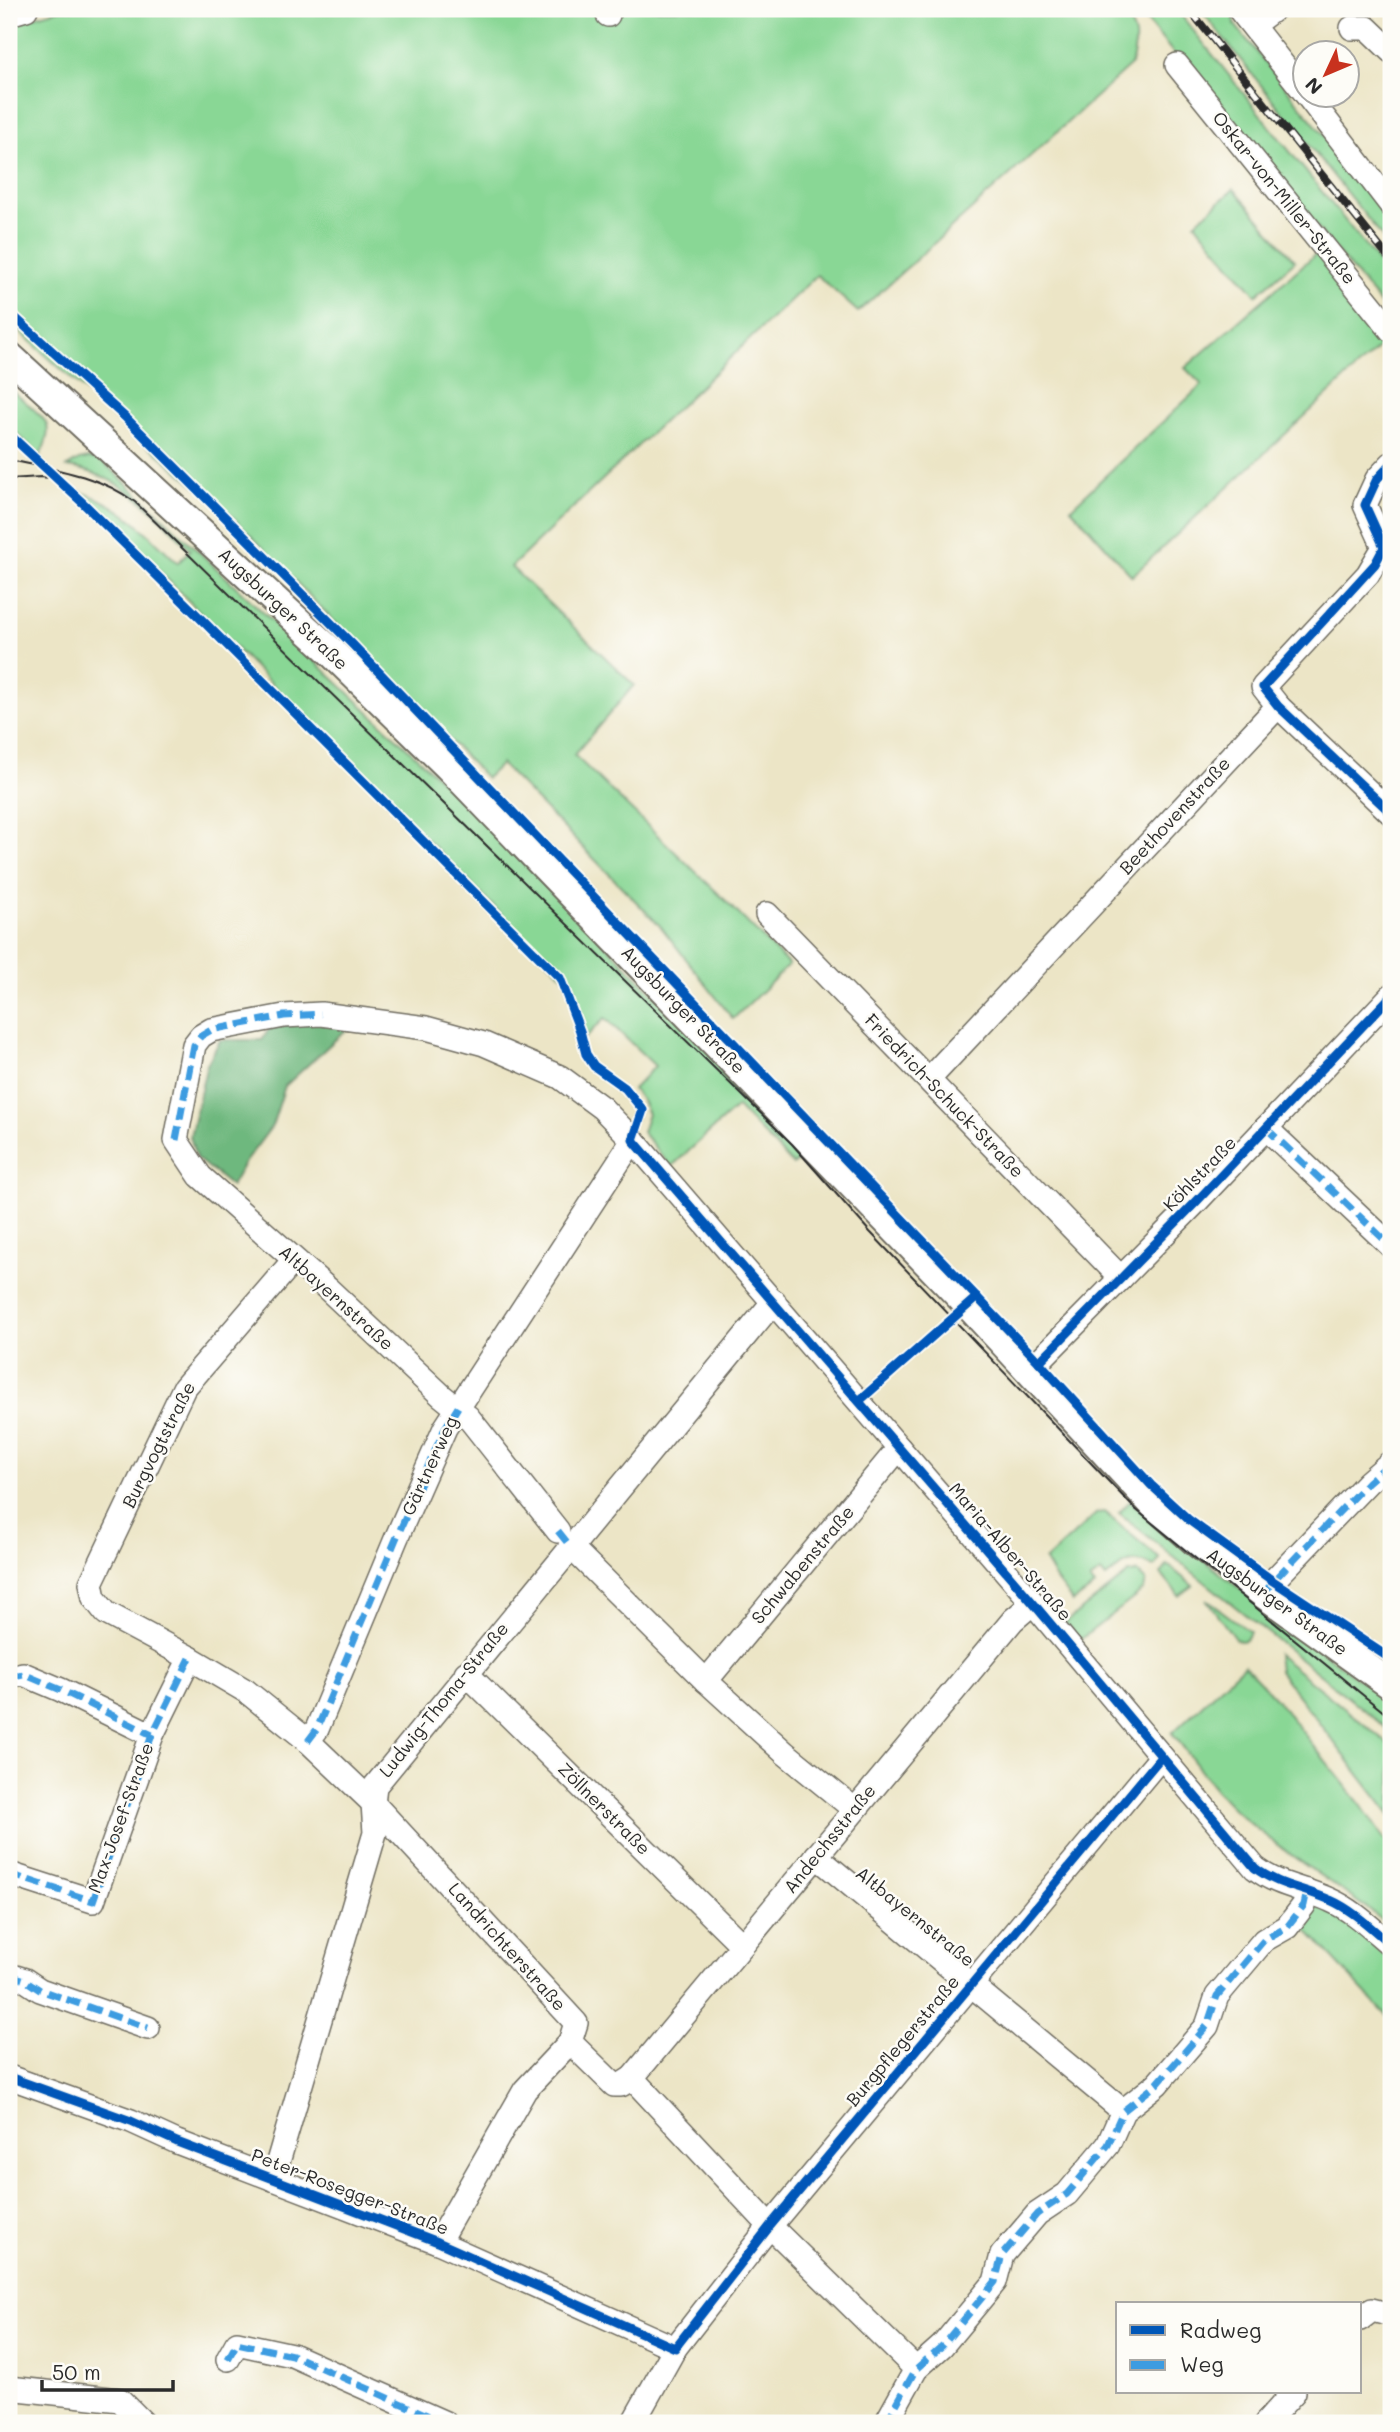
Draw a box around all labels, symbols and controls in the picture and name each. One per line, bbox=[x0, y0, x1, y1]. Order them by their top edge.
north arrow bbox=[1292, 38, 1362, 108]
text: N bbox=[1299, 72, 1327, 100]
street label: Oskar-von-Miller-Straße bbox=[1208, 106, 1362, 289]
street label: Augsburger Straße bbox=[214, 542, 354, 675]
street label: Beethovenstraße bbox=[1114, 751, 1235, 879]
street label: Augsburger Straße bbox=[616, 940, 751, 1078]
street label: Friedrich-Schuck-Straße bbox=[860, 1008, 1030, 1183]
street label: Köhlstraße bbox=[1157, 1131, 1241, 1216]
street label: Altbayernstraße bbox=[274, 1239, 399, 1355]
street label: Burgvogtstraße bbox=[116, 1377, 200, 1512]
street label: Gärtnerweg bbox=[396, 1412, 463, 1519]
street label: Maria-Alber-Straße bbox=[944, 1477, 1078, 1626]
street label: Schwabenstraße bbox=[745, 1500, 859, 1629]
street label: Augsburger Straße bbox=[1202, 1542, 1353, 1661]
street label: Ludwig-Thoma-Straße bbox=[373, 1617, 513, 1782]
street label: Max-Josef-Straße bbox=[82, 1739, 158, 1896]
street label: Zöllnerstraße bbox=[553, 1757, 656, 1860]
street label: Andechsstraße bbox=[778, 1779, 881, 1898]
street label: Altbayernstraße bbox=[851, 1861, 980, 1972]
street label: Landrichterstraße bbox=[444, 1877, 572, 2016]
street label: Burgpflegerstraße bbox=[840, 1970, 964, 2111]
street label: Peter-Rosegger-Straße bbox=[248, 2142, 452, 2240]
legend bbox=[1116, 2302, 1362, 2394]
text: Radweg bbox=[1180, 2316, 1261, 2343]
scale bar bbox=[42, 2348, 173, 2392]
text: Weg bbox=[1180, 2350, 1224, 2377]
text: 50 m bbox=[52, 2358, 101, 2385]

